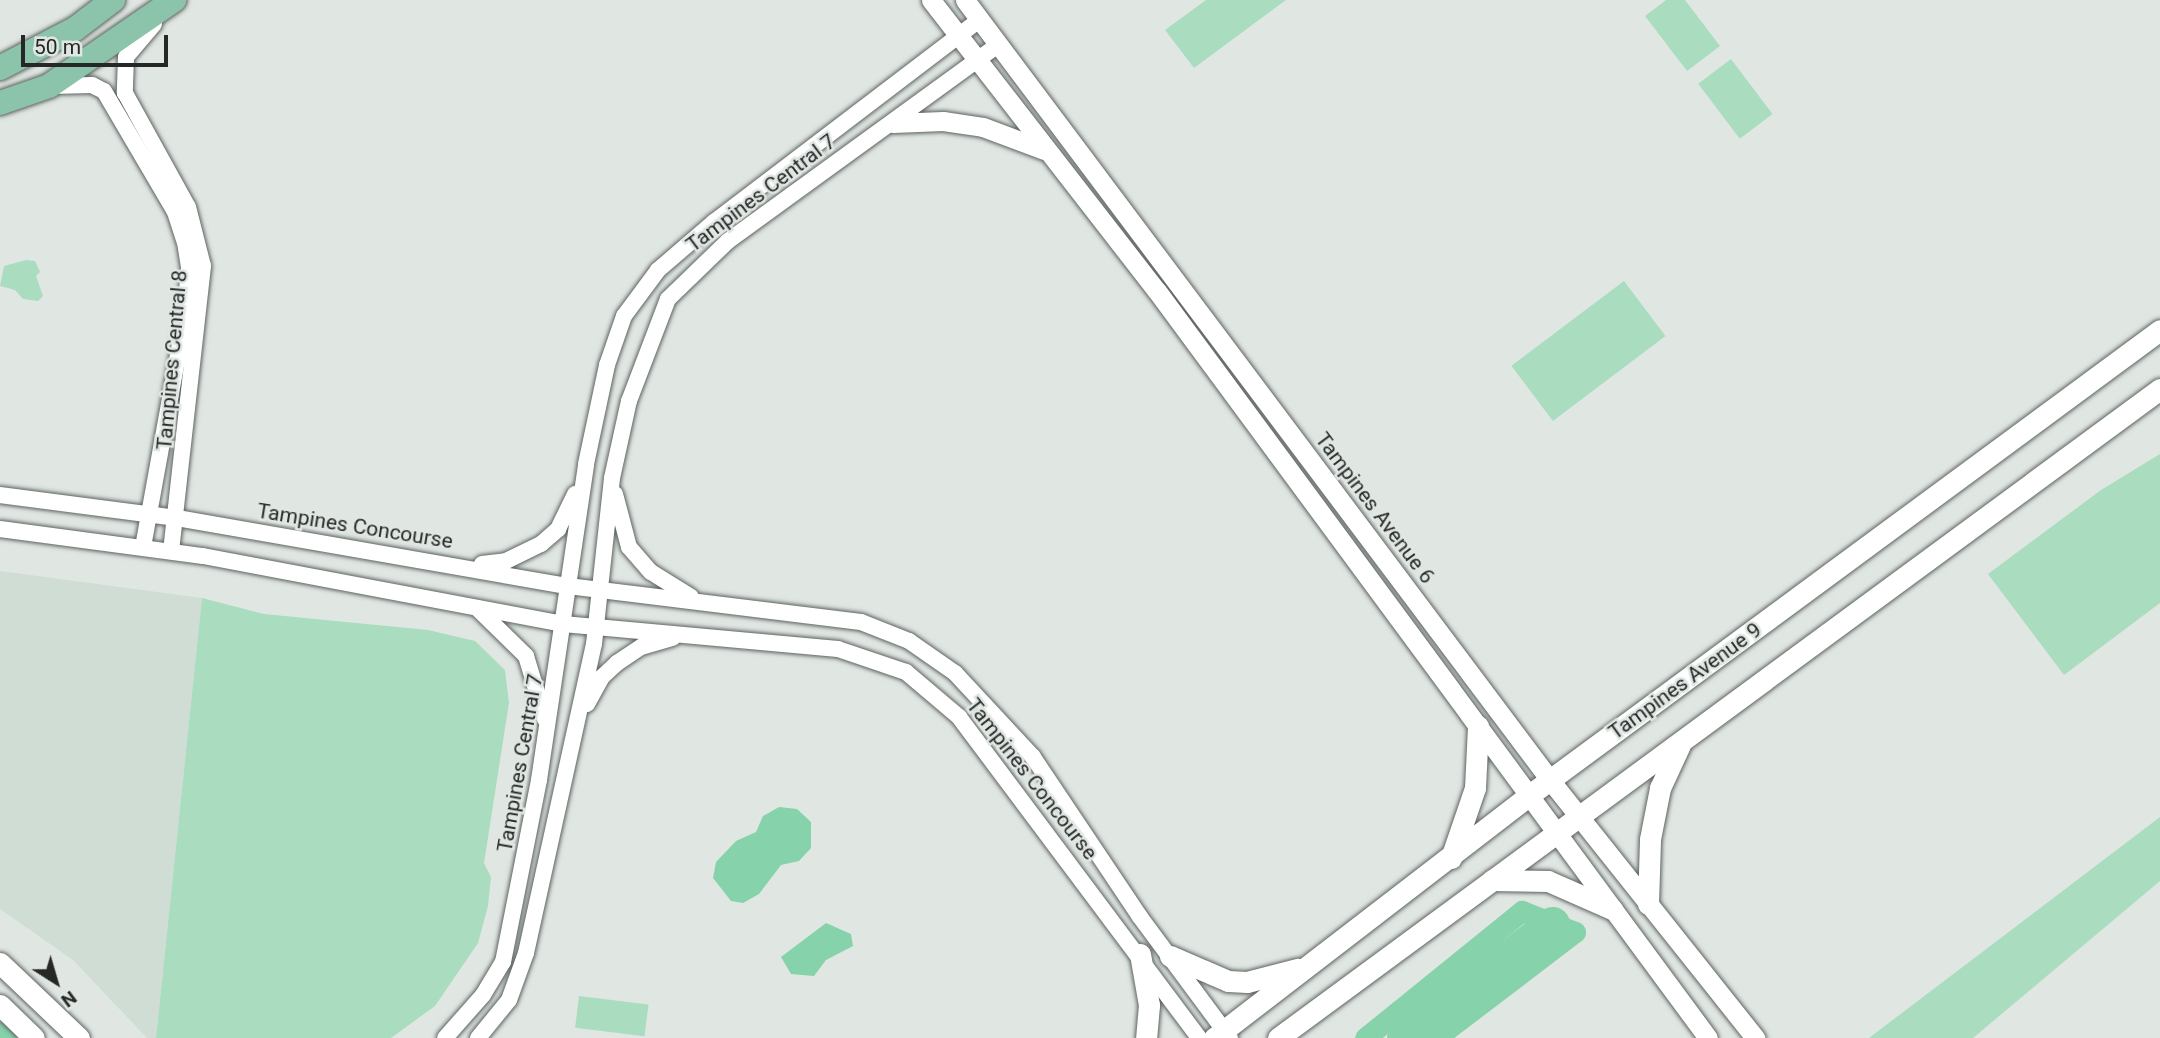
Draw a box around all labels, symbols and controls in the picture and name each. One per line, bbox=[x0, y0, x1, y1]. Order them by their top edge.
scale bar bbox=[24, 21, 172, 65]
text: 50 m bbox=[34, 35, 81, 59]
street label: Tampines Central 7 bbox=[681, 129, 841, 257]
street label: Tampines Central 8 bbox=[152, 269, 192, 451]
street label: Tampines Avenue 6 bbox=[1310, 428, 1440, 588]
street label: Tampines Concourse bbox=[255, 498, 455, 554]
street label: Tampines Avenue 9 bbox=[1604, 617, 1766, 745]
street label: Tampines Central 7 bbox=[492, 672, 548, 854]
street label: Tampines Concourse bbox=[961, 693, 1103, 865]
north arrow bbox=[21, 947, 91, 1017]
text: N bbox=[57, 986, 81, 1012]

